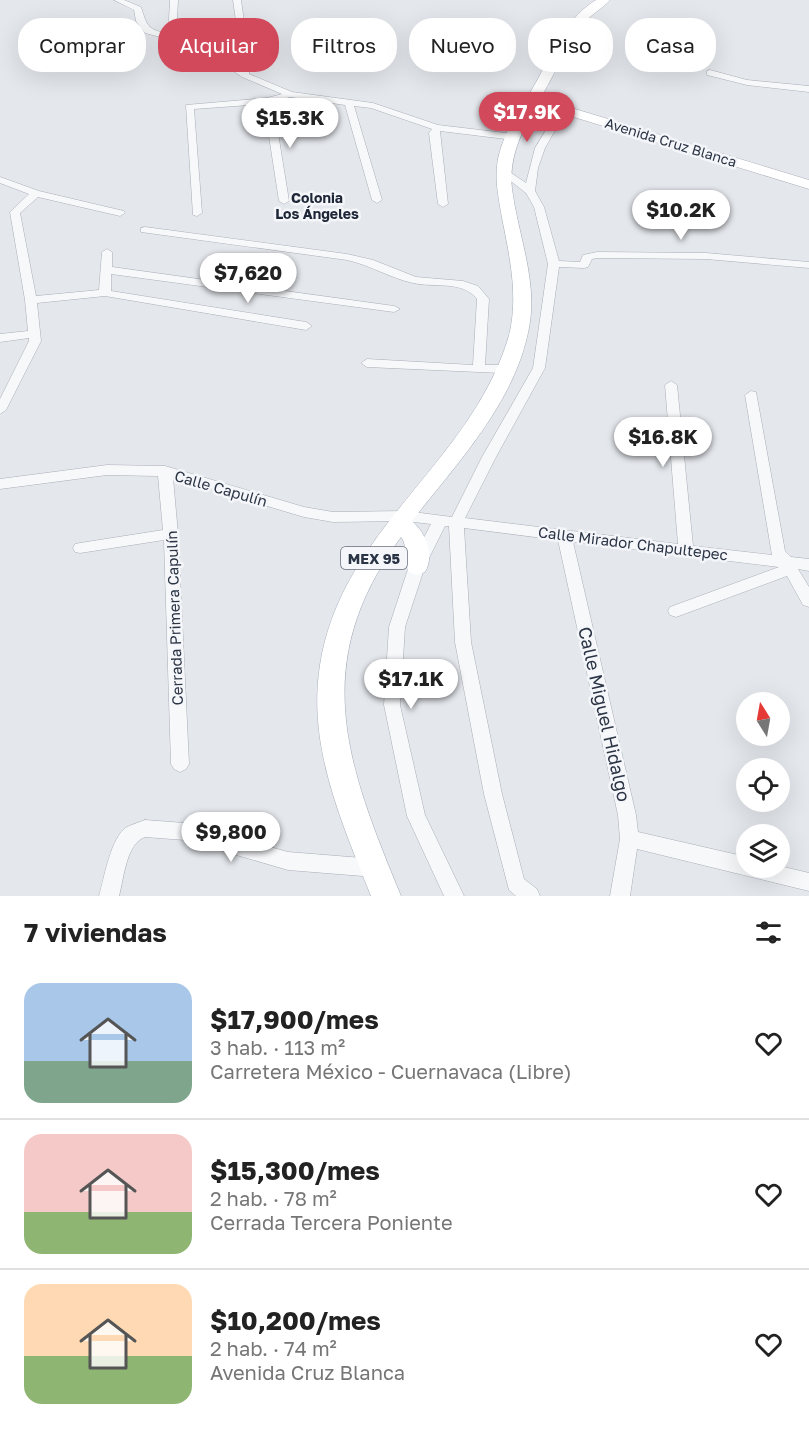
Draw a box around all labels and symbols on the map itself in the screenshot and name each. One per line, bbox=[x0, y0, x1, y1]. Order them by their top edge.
pin: $17.9K bbox=[478, 92, 576, 143]
pin: $15.3K bbox=[241, 98, 339, 149]
street label: Avenida Cruz Blanca bbox=[603, 114, 739, 170]
district label: Colonia Los Ángeles bbox=[275, 189, 359, 222]
pin: $10.2K bbox=[632, 190, 730, 241]
pin: $7,620 bbox=[199, 253, 297, 304]
pin: $16.8K bbox=[614, 417, 712, 468]
street label: Calle Capulín bbox=[173, 466, 269, 510]
street label: Calle Mirador Chapultepec bbox=[537, 522, 729, 564]
street label: Cerrada Primera Capulín bbox=[162, 530, 186, 706]
road number: MEX 95 bbox=[341, 547, 407, 569]
street label: Calle Miguel Hidalgo bbox=[574, 624, 636, 804]
pin: $17.1K bbox=[362, 659, 460, 710]
north arrow bbox=[736, 692, 790, 746]
pin: $9,800 bbox=[182, 812, 280, 863]

